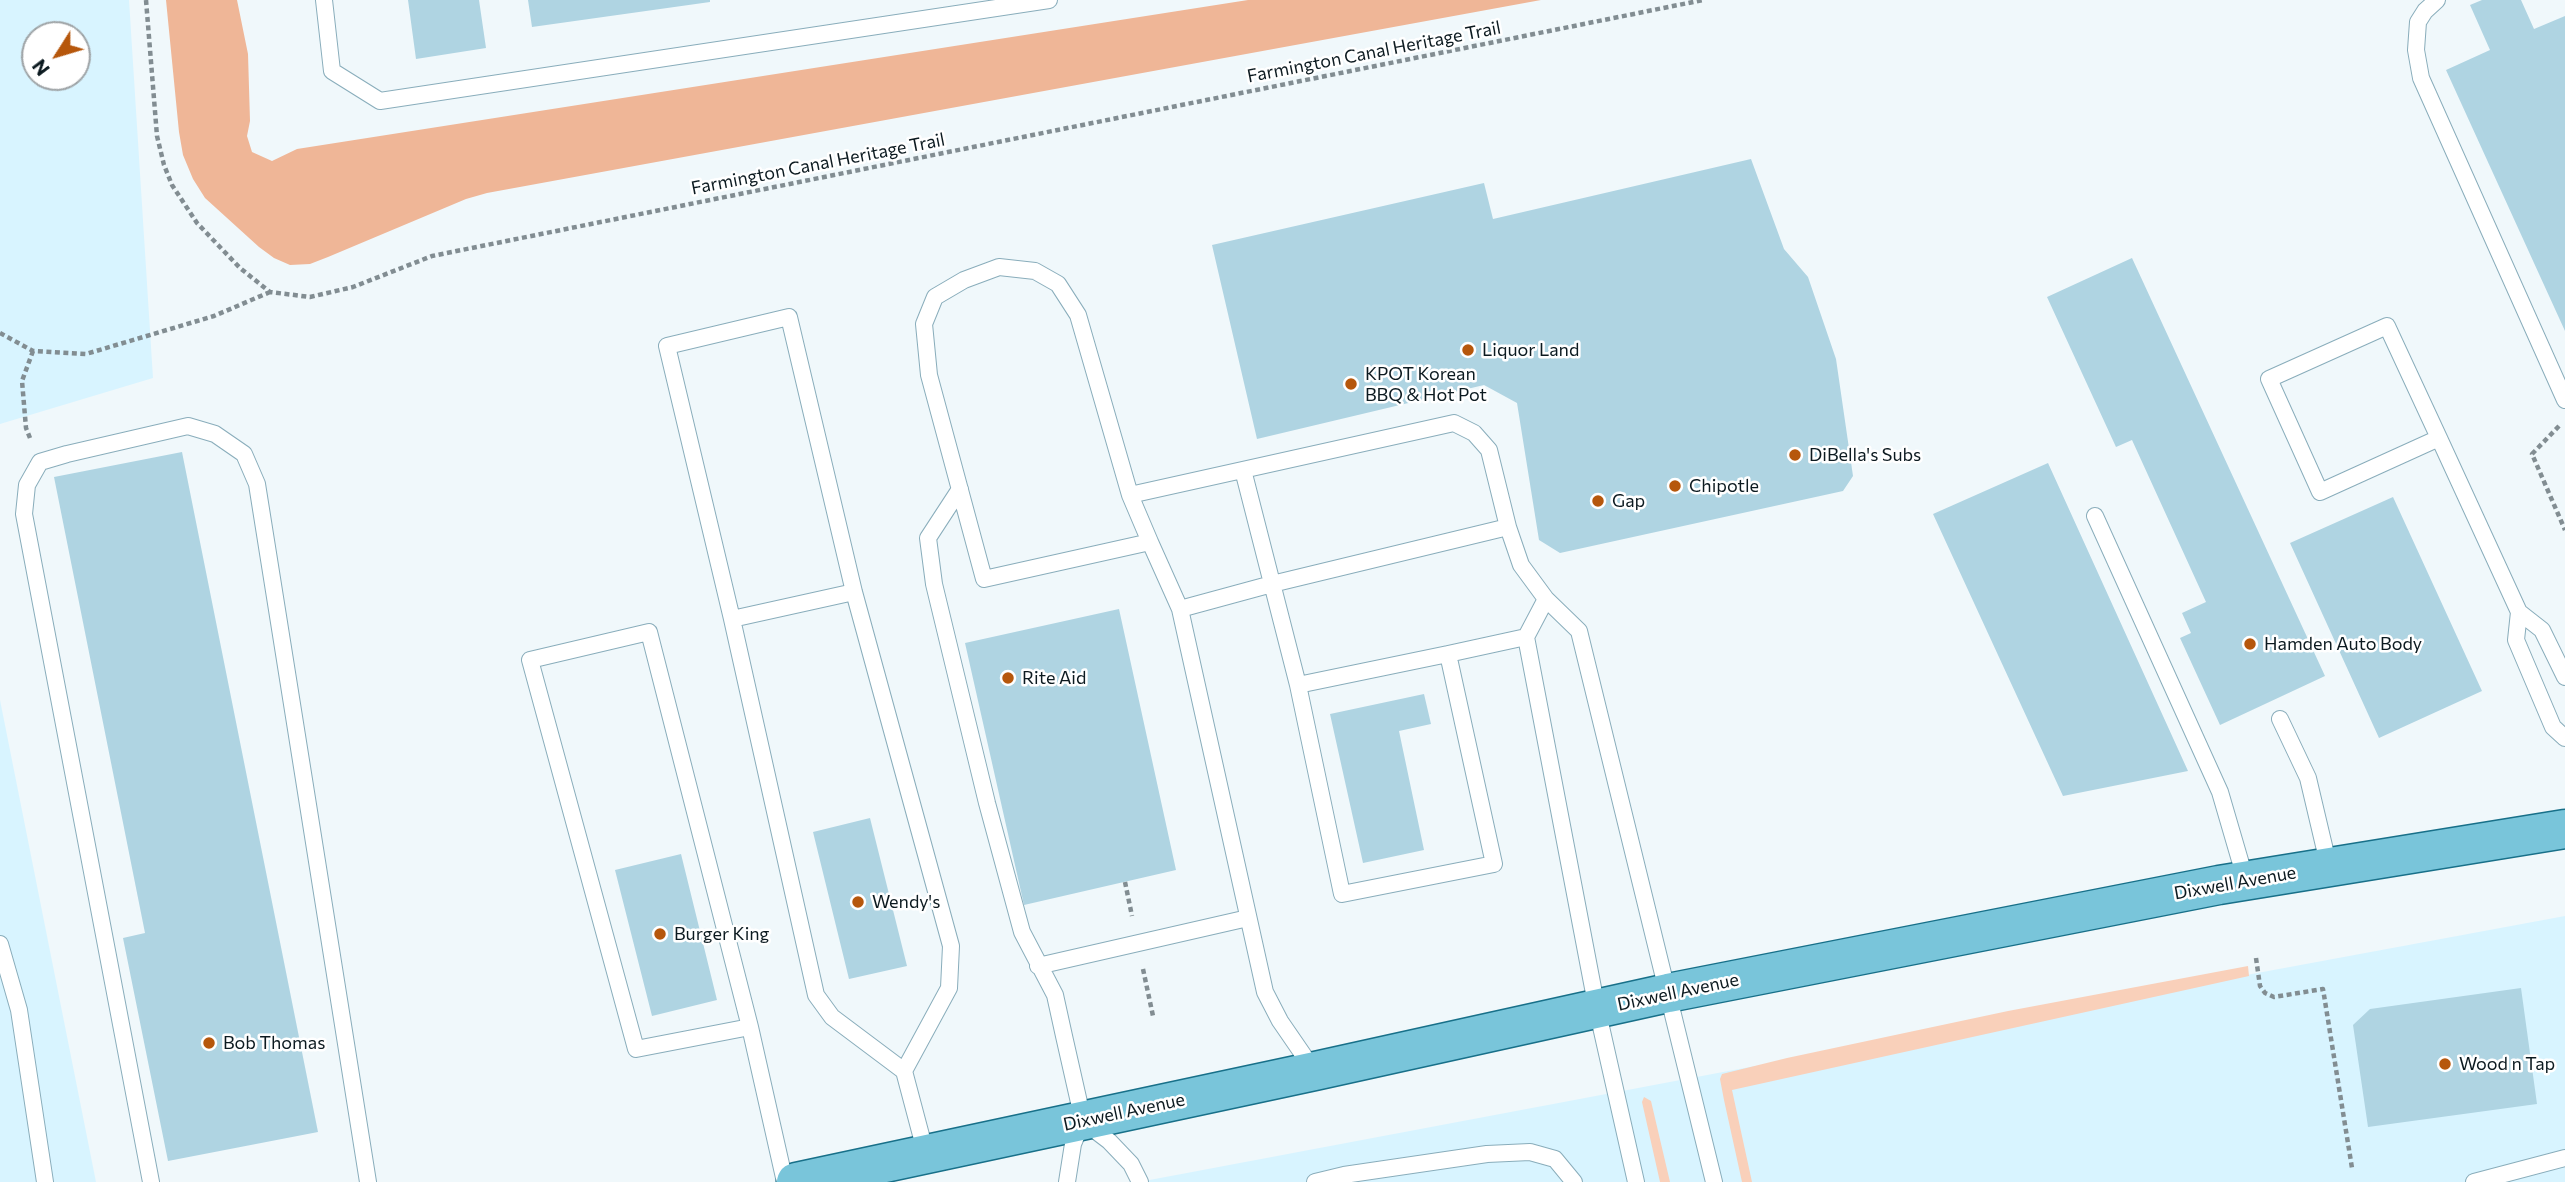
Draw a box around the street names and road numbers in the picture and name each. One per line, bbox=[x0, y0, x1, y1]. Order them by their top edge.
street label: Farmington Canal Heritage Trail bbox=[1245, 17, 1503, 87]
street label: Farmington Canal Heritage Trail bbox=[689, 129, 947, 199]
street label: Dixwell Avenue bbox=[2172, 862, 2298, 904]
street label: Dixwell Avenue bbox=[1615, 969, 1741, 1015]
street label: Dixwell Avenue bbox=[1061, 1089, 1187, 1135]

